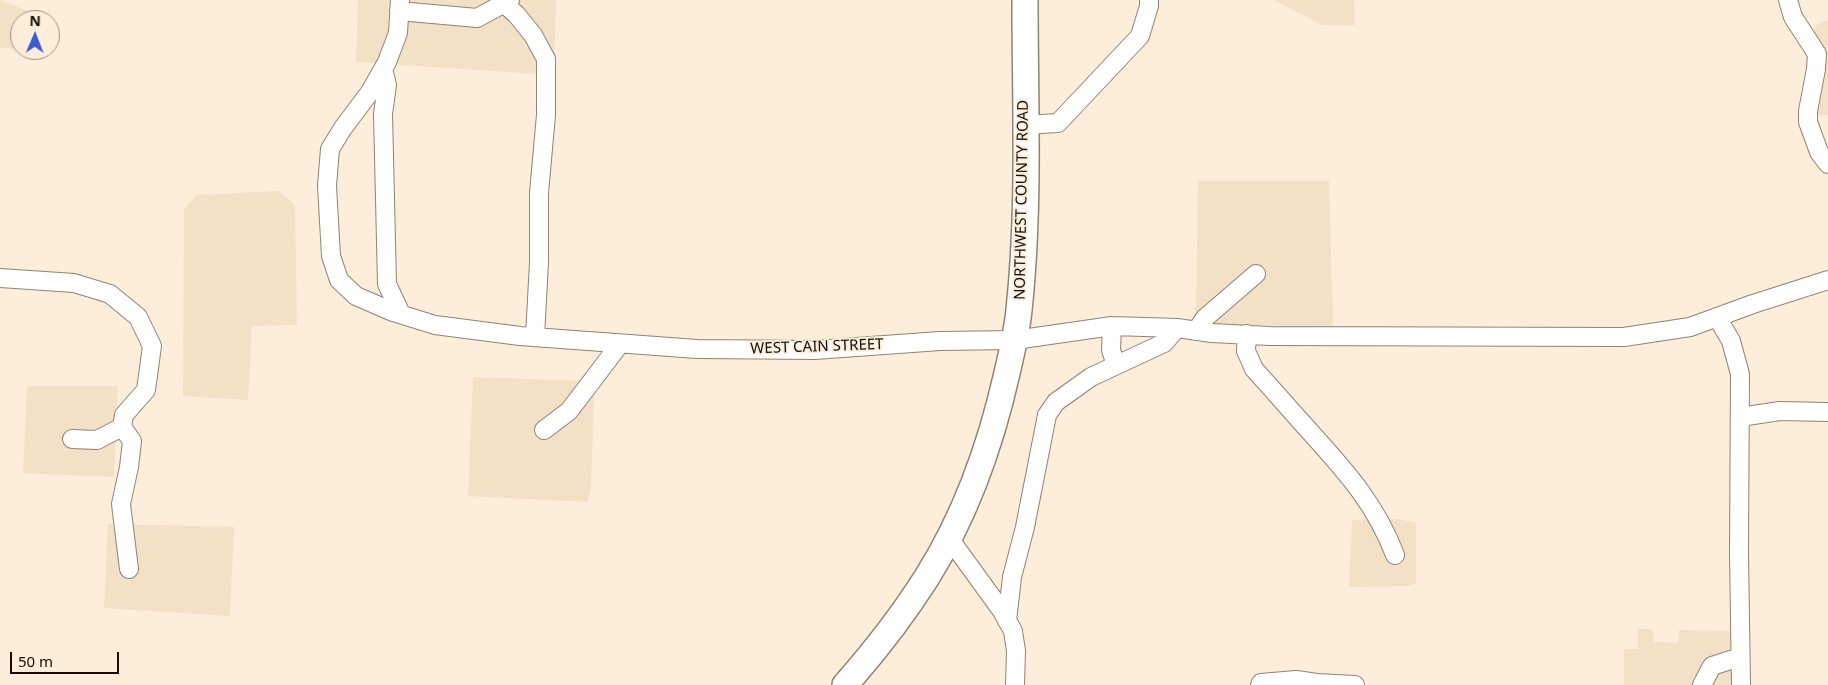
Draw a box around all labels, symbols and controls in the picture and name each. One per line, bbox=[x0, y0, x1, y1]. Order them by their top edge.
north arrow bbox=[10, 10, 60, 60]
text: N bbox=[29, 11, 41, 30]
street label: NORTHWEST COUNTY ROAD bbox=[1011, 100, 1033, 300]
street label: WEST CAIN STREET bbox=[750, 336, 884, 358]
scale bar bbox=[12, 642, 121, 674]
text: 50 m bbox=[18, 651, 53, 671]

